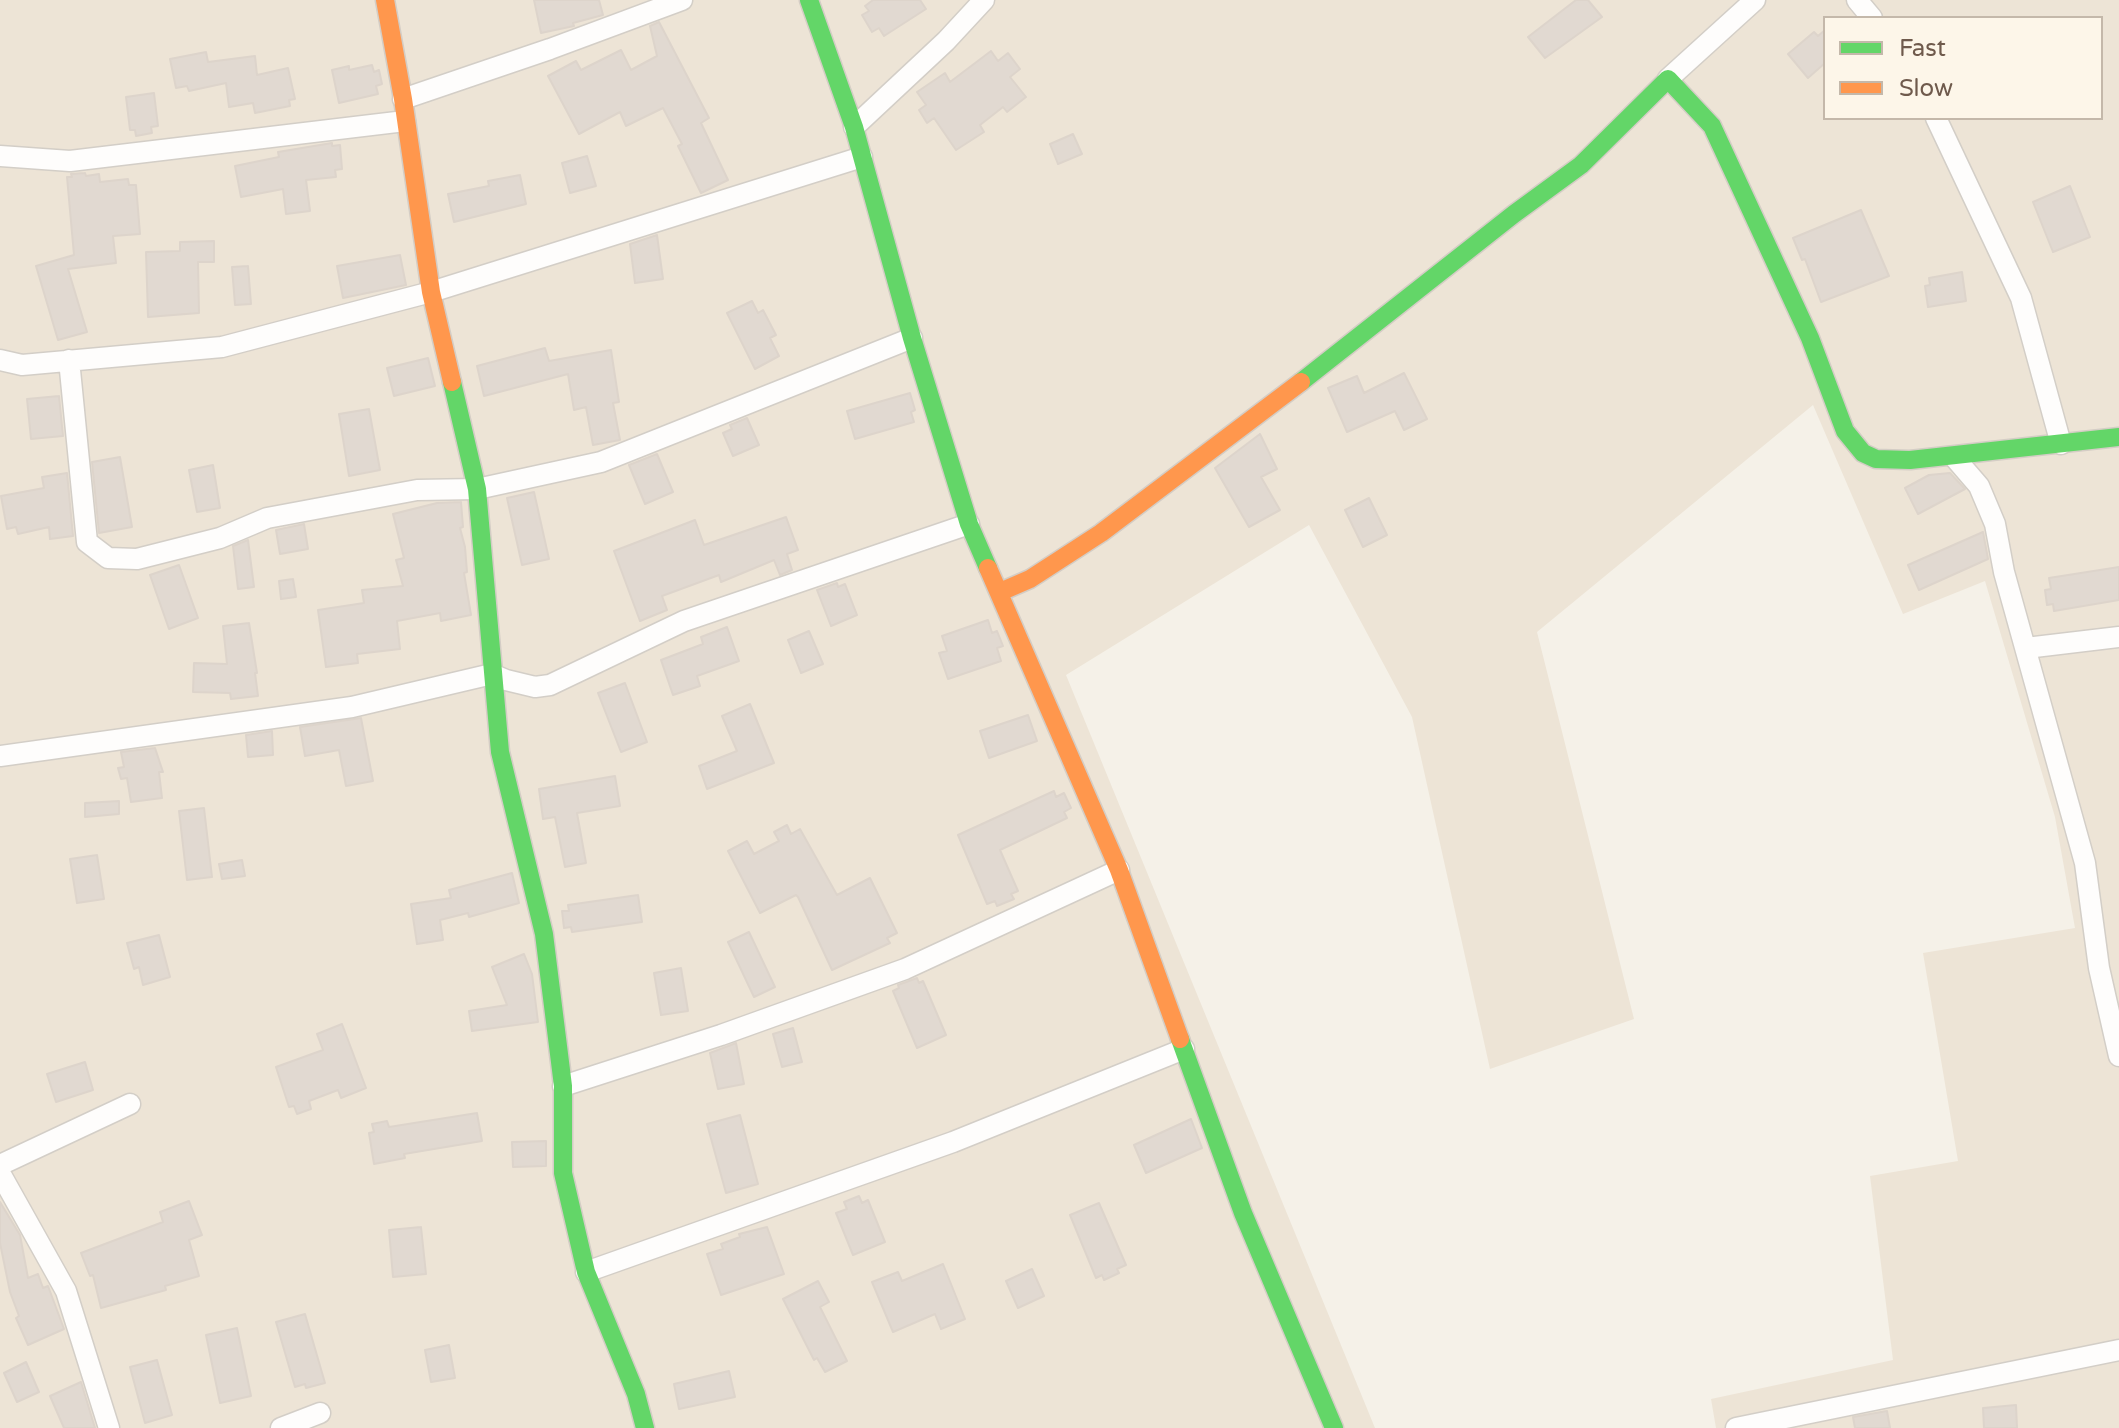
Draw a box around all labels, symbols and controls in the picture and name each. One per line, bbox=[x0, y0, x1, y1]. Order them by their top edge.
legend bbox=[1823, 16, 2103, 120]
text: Fast bbox=[1899, 34, 1946, 63]
text: Slow bbox=[1899, 74, 1953, 103]

